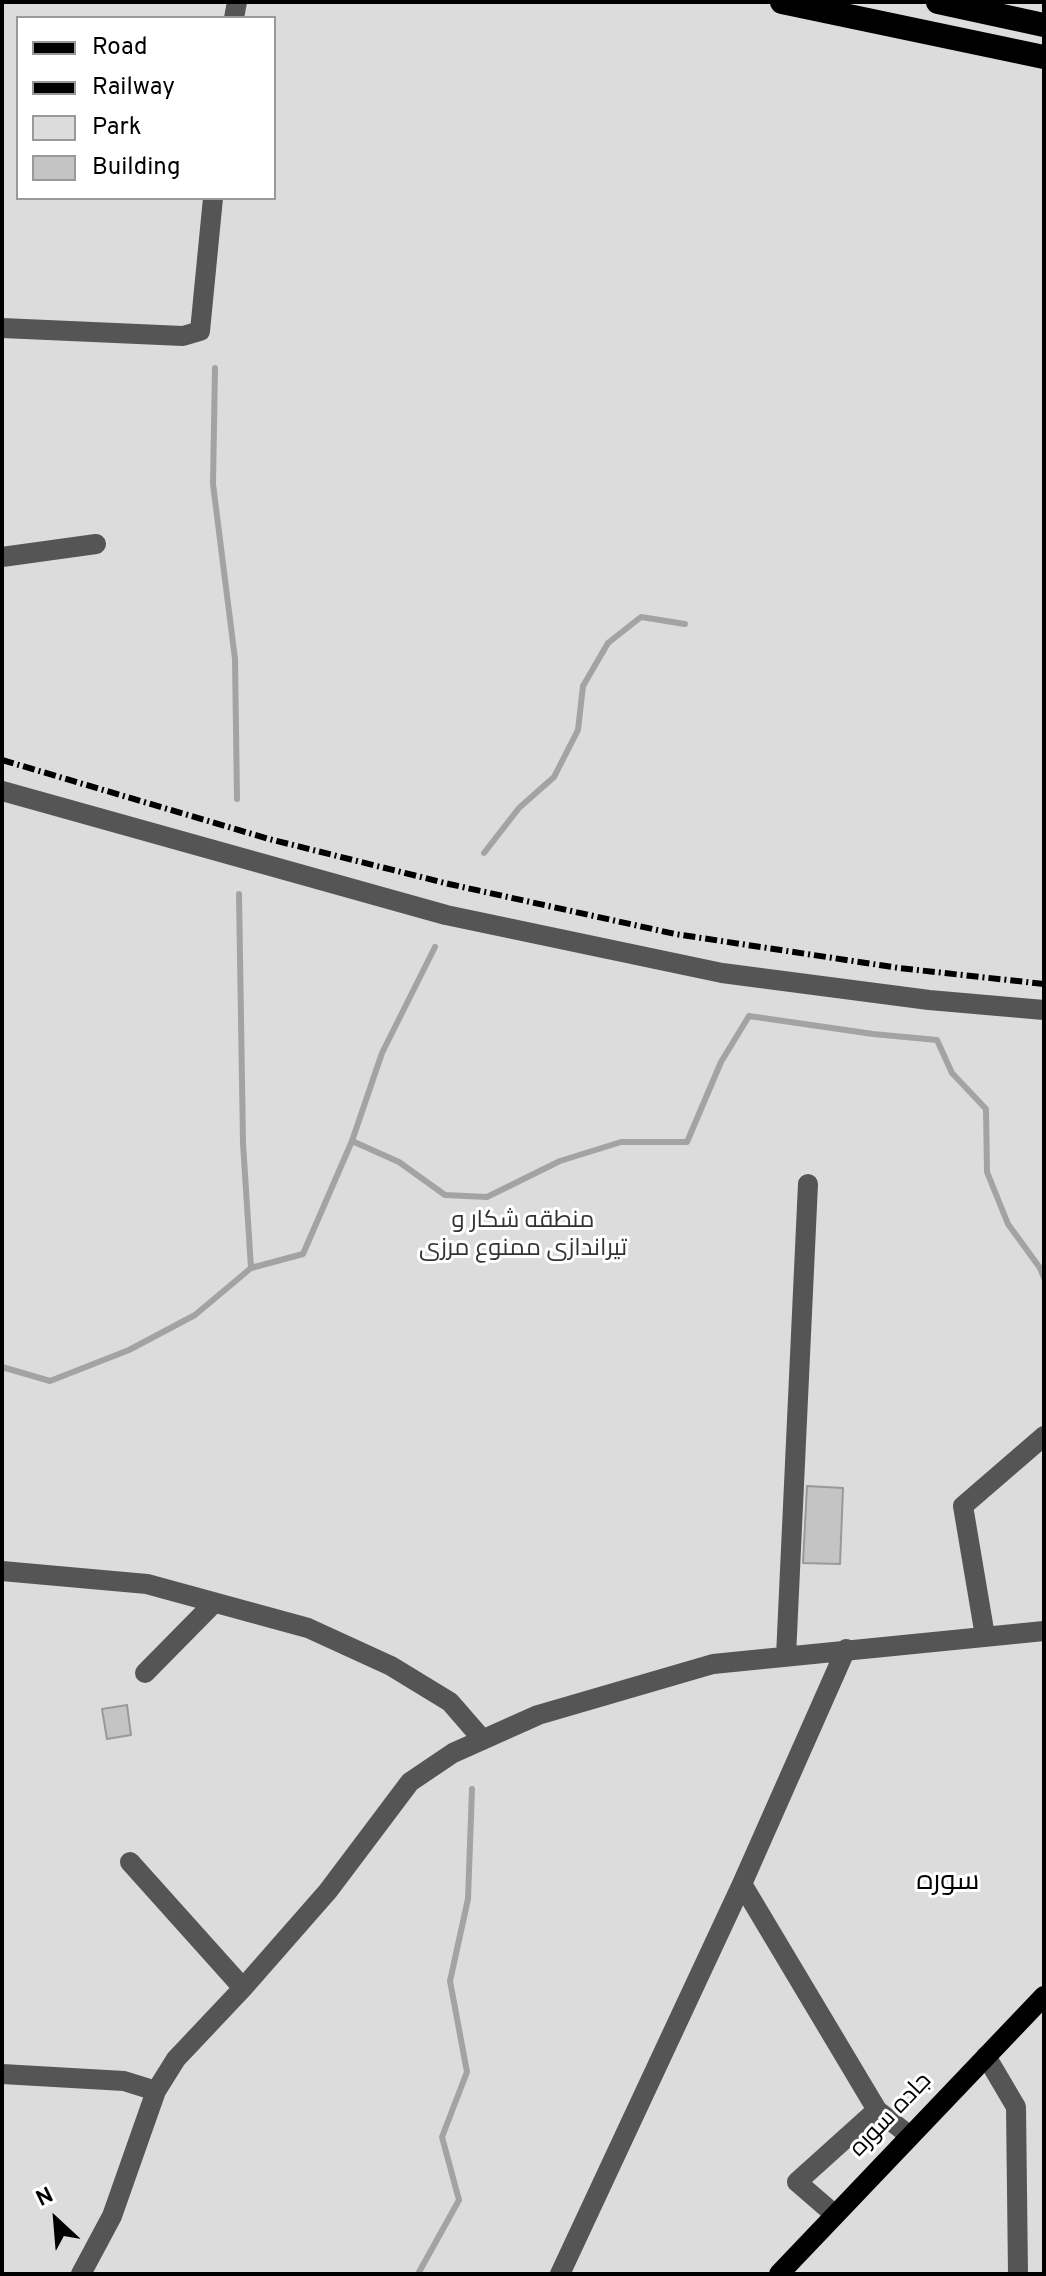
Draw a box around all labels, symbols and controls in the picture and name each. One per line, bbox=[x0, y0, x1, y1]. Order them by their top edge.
legend bbox=[16, 16, 276, 200]
text: Road bbox=[92, 33, 148, 63]
text: Railway bbox=[92, 73, 175, 103]
text: Park bbox=[92, 113, 142, 143]
text: Building bbox=[92, 153, 181, 183]
park label: منطقه شکار و تیراندازی ممنوع مرزی bbox=[419, 1208, 627, 1264]
district label: سوره bbox=[916, 1866, 980, 1900]
street label: جاده سوره bbox=[845, 2068, 939, 2164]
north arrow bbox=[16, 2180, 96, 2260]
text: N bbox=[32, 2182, 58, 2214]

